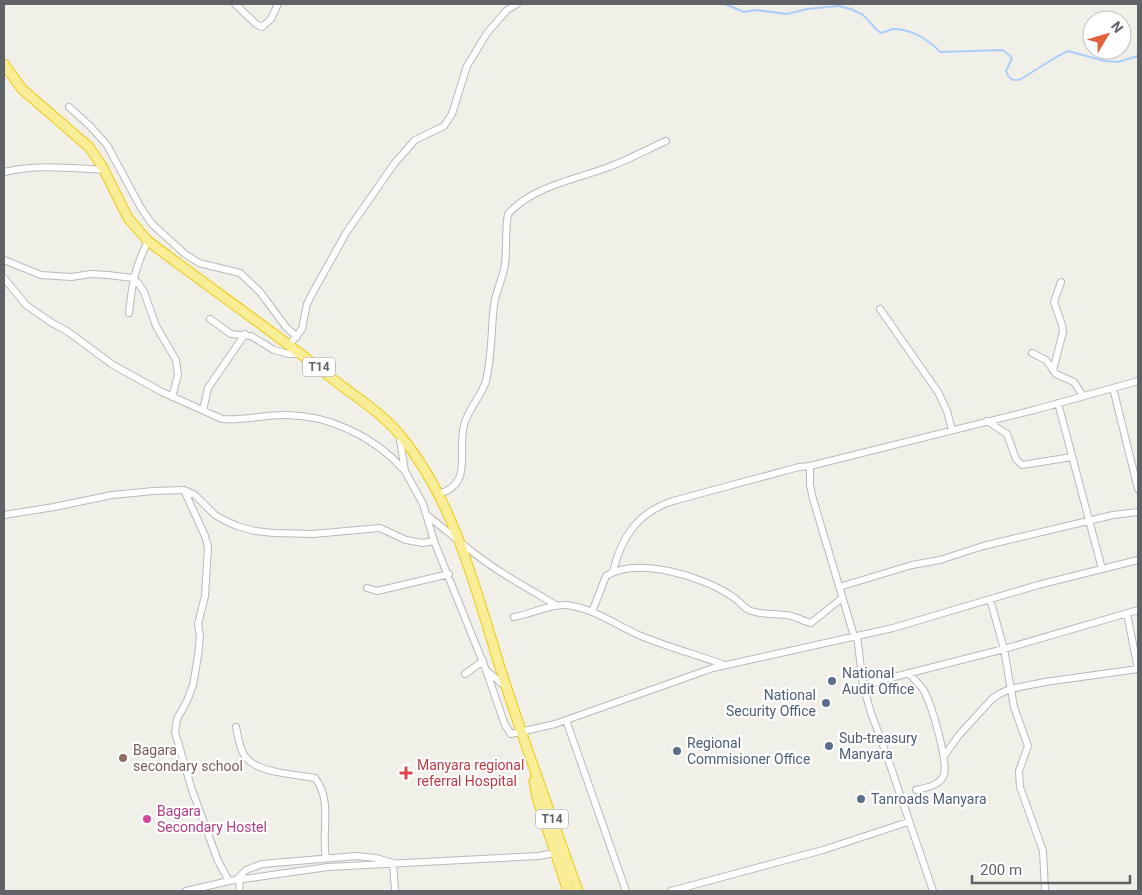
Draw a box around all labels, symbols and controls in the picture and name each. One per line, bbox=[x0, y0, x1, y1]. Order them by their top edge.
north arrow bbox=[1082, 10, 1132, 60]
text: N bbox=[1108, 18, 1127, 36]
road number: T14 bbox=[303, 358, 335, 377]
place label: National Audit Office bbox=[842, 665, 914, 697]
marker: National Audit Office bbox=[826, 675, 838, 687]
place label: National Security Office bbox=[726, 687, 816, 719]
marker: National Security Office bbox=[820, 697, 832, 709]
place label: Sub-treasury Manyara bbox=[839, 730, 918, 762]
place label: Regional Commisioner Office bbox=[687, 735, 810, 767]
marker: Sub-treasury Manyara bbox=[823, 740, 835, 752]
place label: Bagara secondary school bbox=[133, 742, 243, 774]
marker: Regional Commisioner Office bbox=[671, 745, 683, 757]
marker: Bagara secondary school bbox=[117, 752, 129, 764]
place label: Manyara regional referral Hospital bbox=[417, 757, 524, 789]
marker: Manyara regional referral Hospital bbox=[399, 766, 413, 780]
place label: Tanroads Manyara bbox=[871, 791, 987, 807]
marker: Tanroads Manyara bbox=[855, 793, 867, 805]
place label: Bagara Secondary Hostel bbox=[157, 803, 267, 835]
road number: T14 bbox=[536, 810, 568, 829]
marker: Bagara Secondary Hostel bbox=[141, 813, 153, 825]
scale bar bbox=[972, 852, 1130, 884]
text: 200 m bbox=[980, 861, 1022, 879]

